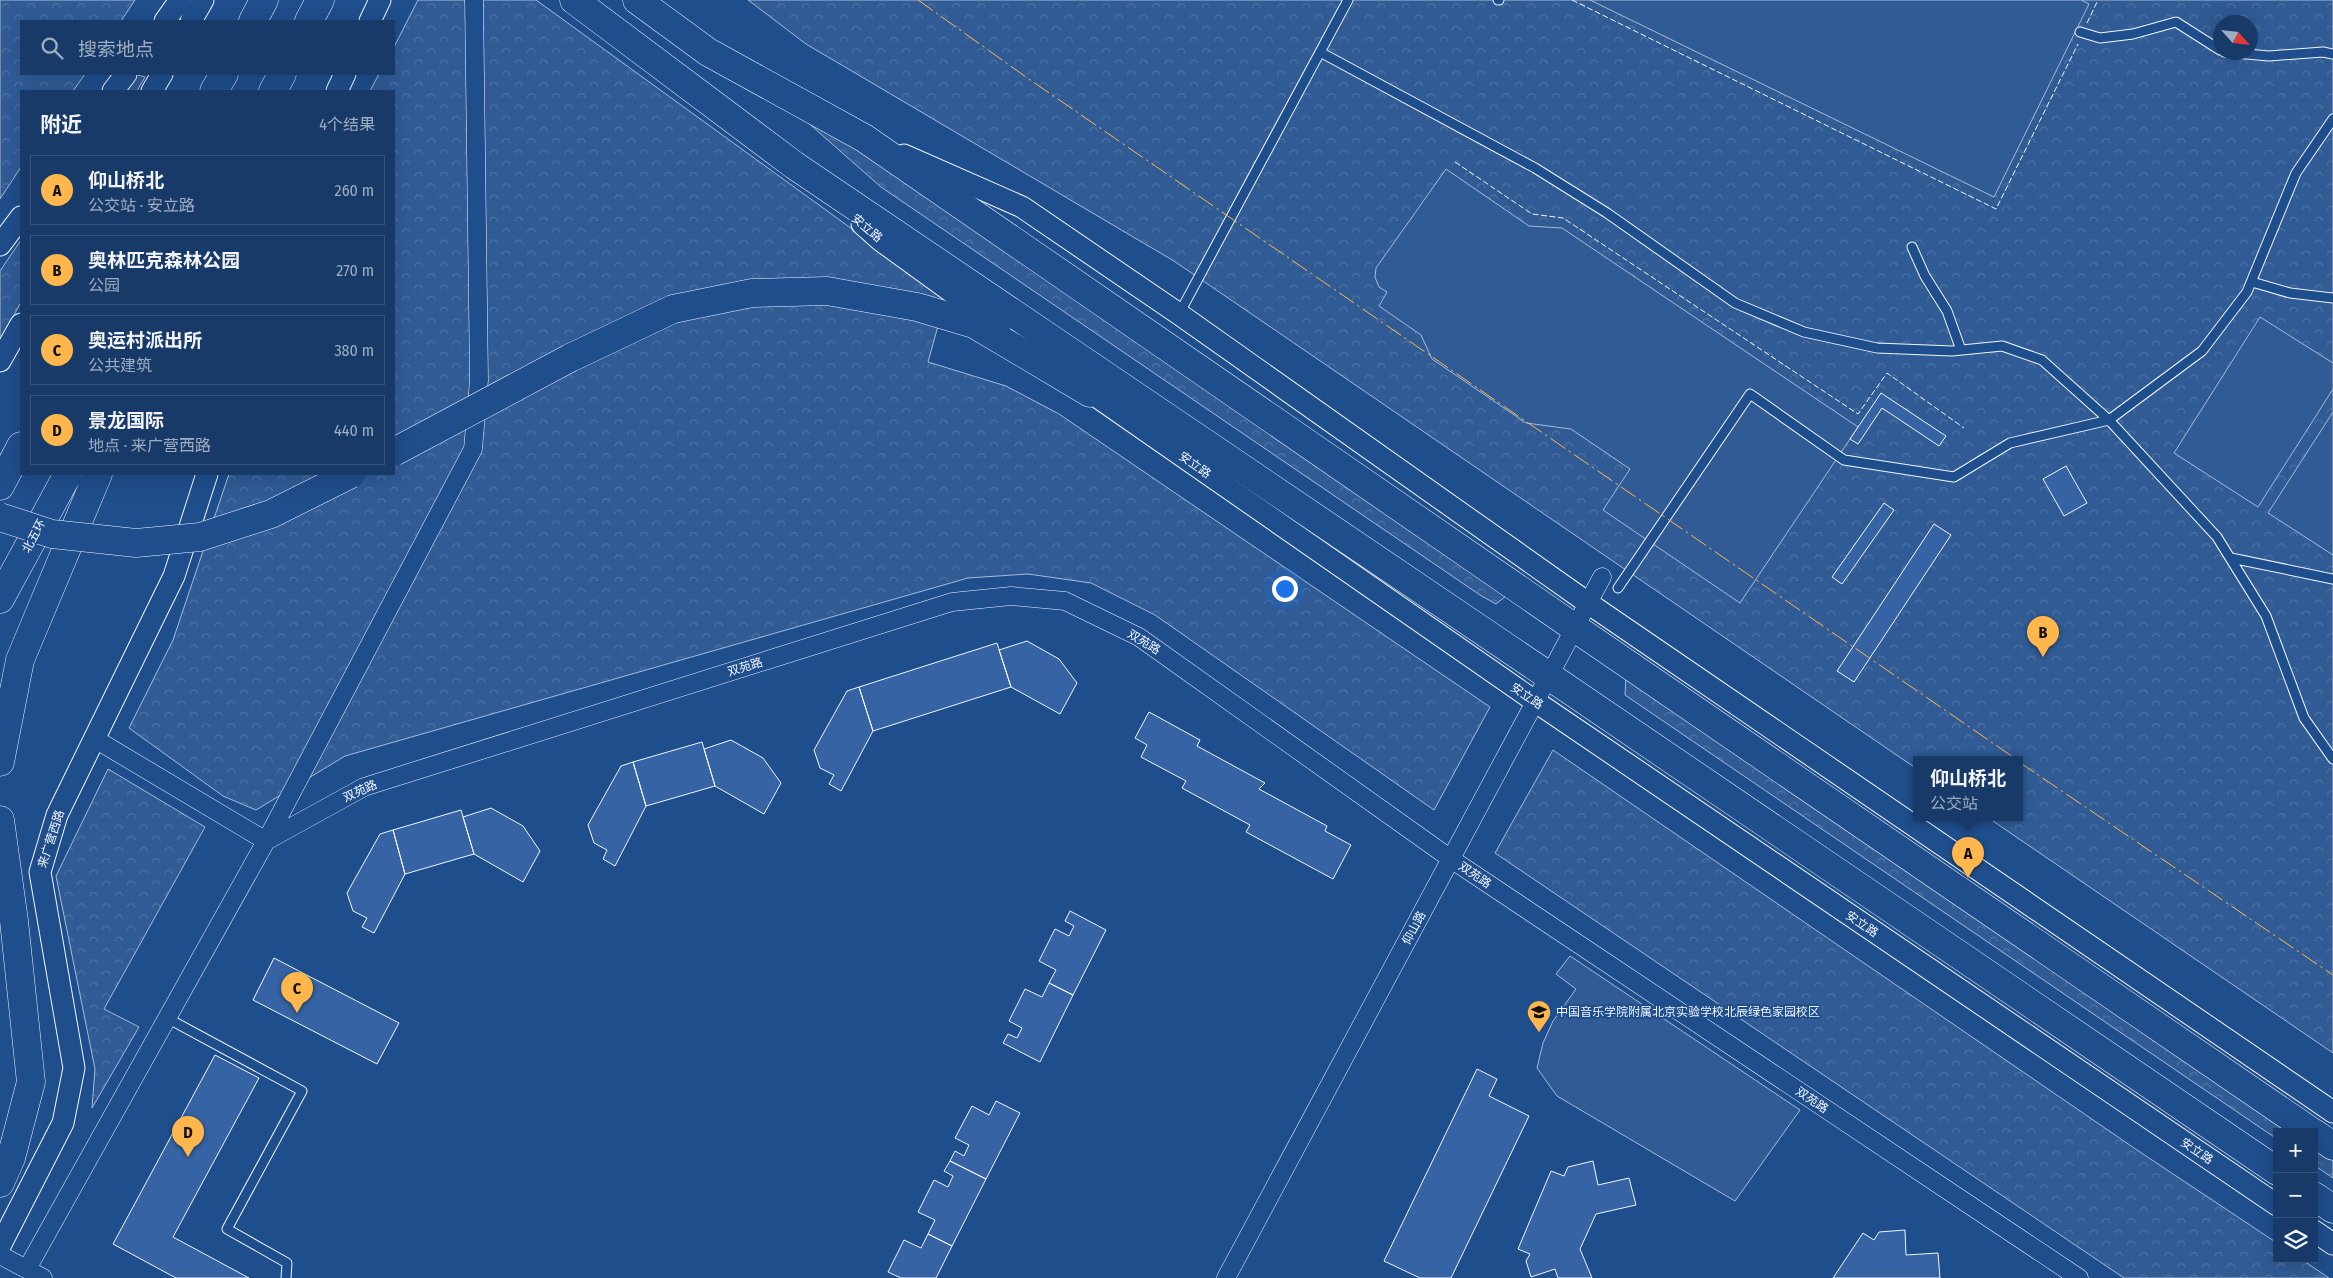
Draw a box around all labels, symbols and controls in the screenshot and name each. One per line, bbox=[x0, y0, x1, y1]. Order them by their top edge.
north arrow bbox=[2213, 15, 2258, 60]
search box bbox=[20, 20, 395, 75]
icon: search bbox=[38, 34, 66, 62]
text: 搜索地点 bbox=[78, 38, 154, 61]
text: 附近 bbox=[40, 112, 82, 138]
text: 4个结果 bbox=[319, 115, 375, 134]
text: 仰山桥北 bbox=[88, 169, 164, 192]
text: A bbox=[53, 181, 61, 200]
text: 260 m bbox=[335, 181, 374, 200]
text: 公交站 · 安立路 bbox=[88, 196, 195, 215]
street label: 安立路 bbox=[849, 211, 885, 245]
text: 奥林匹克森林公园 bbox=[88, 249, 240, 272]
text: B bbox=[53, 261, 61, 280]
text: 270 m bbox=[336, 261, 374, 280]
text: 公园 bbox=[88, 276, 120, 295]
text: 奥运村派出所 bbox=[88, 329, 202, 352]
text: C bbox=[53, 341, 61, 360]
text: 380 m bbox=[334, 341, 374, 360]
text: 公共建筑 bbox=[88, 356, 152, 375]
text: 景龙国际 bbox=[88, 409, 164, 432]
text: D bbox=[52, 421, 62, 440]
text: 440 m bbox=[334, 421, 374, 440]
text: 地点 · 来广营西路 bbox=[88, 436, 211, 455]
street label: 安立路 bbox=[1176, 449, 1214, 481]
street label: 北五环 bbox=[19, 517, 49, 555]
your location bbox=[1272, 576, 1298, 602]
pin: B bbox=[2027, 616, 2059, 657]
street label: 双苑路 bbox=[1125, 627, 1163, 657]
street label: 双苑路 bbox=[726, 655, 764, 679]
street label: 安立路 bbox=[1508, 680, 1546, 712]
popup bbox=[1913, 756, 2023, 821]
text: 仰山桥北 bbox=[1930, 767, 2006, 790]
street label: 双苑路 bbox=[341, 777, 379, 805]
text: 公交站 bbox=[1930, 794, 1978, 813]
street label: 来广营西路 bbox=[35, 808, 67, 870]
pin: A bbox=[1952, 837, 1984, 878]
street label: 双苑路 bbox=[1456, 859, 1494, 891]
street label: 安立路 bbox=[1843, 908, 1881, 940]
street label: 仰山路 bbox=[1399, 909, 1429, 947]
pin: C bbox=[281, 972, 313, 1013]
school or university icon: 中国音乐学院附属北京实验学校北辰绿色家园校区 bbox=[1526, 999, 1552, 1033]
place label: 中国音乐学院附属北京实验学校北辰绿色家园校区 bbox=[1556, 1005, 1820, 1019]
street label: 双苑路 bbox=[1793, 1084, 1831, 1116]
pin: D bbox=[172, 1116, 204, 1157]
map controls bbox=[2273, 1128, 2318, 1263]
button: + bbox=[2273, 1128, 2318, 1173]
street label: 安立路 bbox=[2178, 1135, 2216, 1167]
button: − bbox=[2273, 1173, 2318, 1218]
button: layers bbox=[2273, 1218, 2318, 1263]

